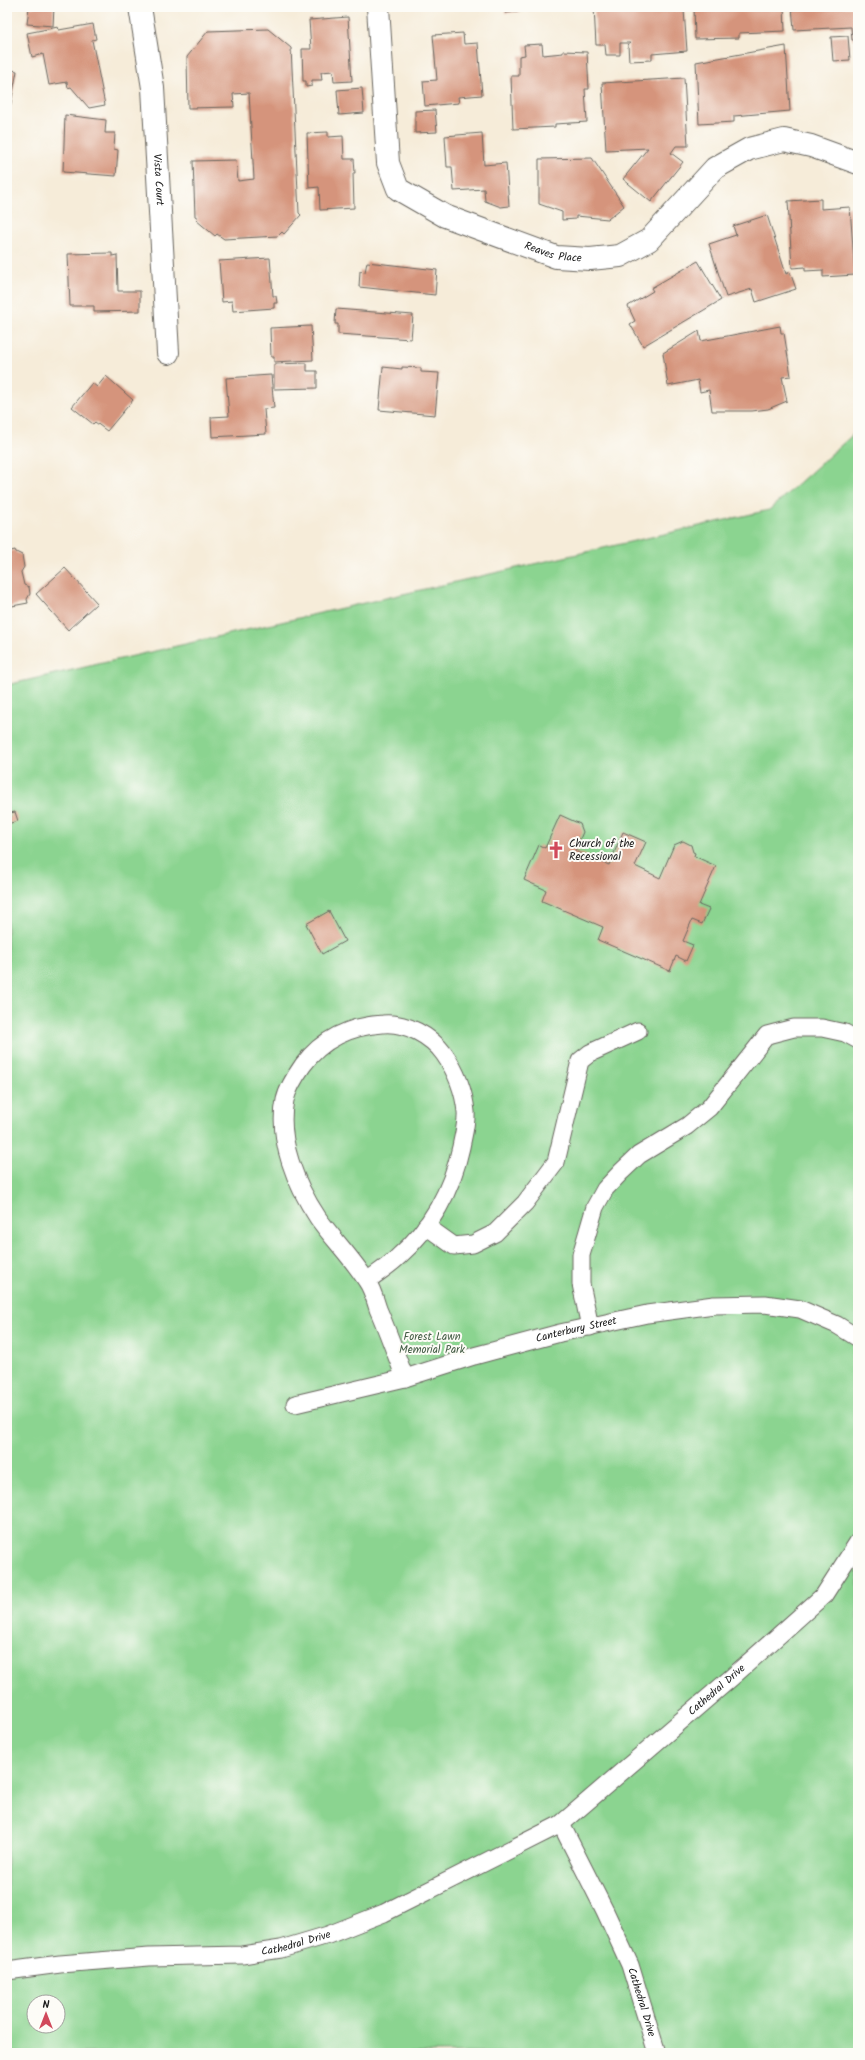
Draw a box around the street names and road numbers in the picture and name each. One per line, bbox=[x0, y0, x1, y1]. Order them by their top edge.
street label: Vista Court bbox=[148, 153, 169, 207]
street label: Reaves Place bbox=[522, 237, 582, 268]
street label: Canterbury Street bbox=[534, 1312, 619, 1348]
street label: Cathedral Drive bbox=[684, 1660, 750, 1720]
street label: Cathedral Drive bbox=[260, 1926, 333, 1961]
street label: Cathedral Drive bbox=[622, 1966, 661, 2039]

